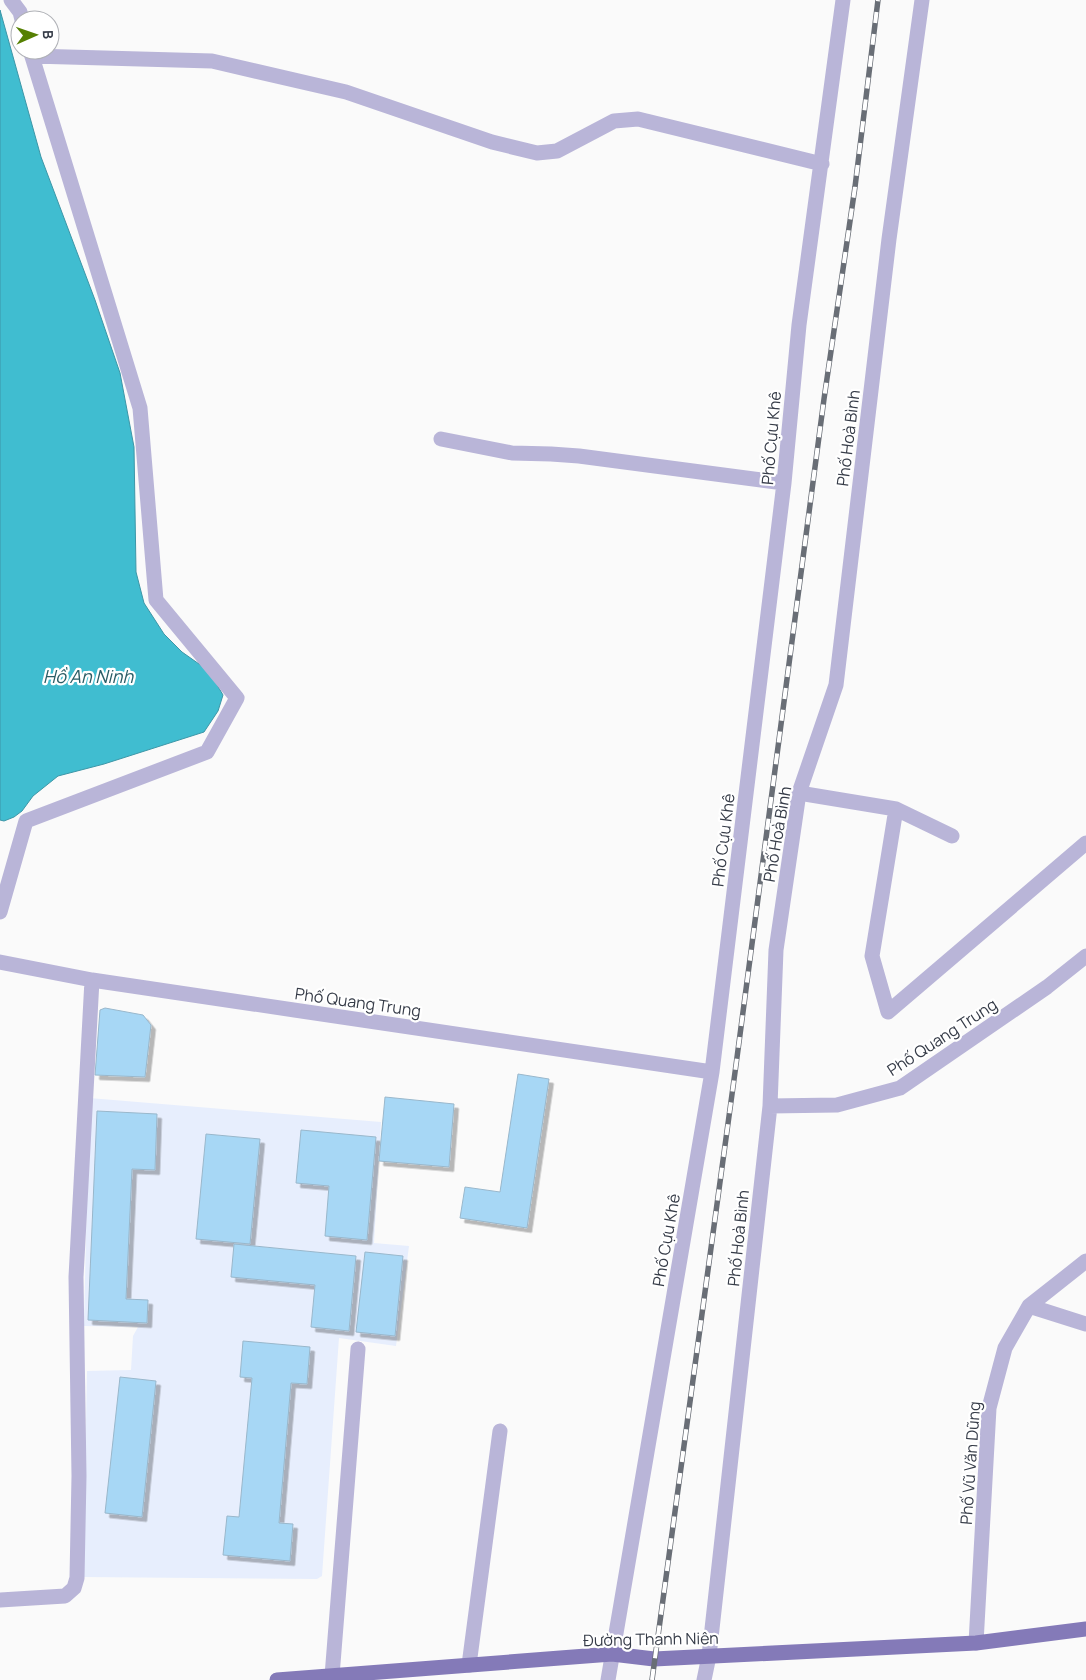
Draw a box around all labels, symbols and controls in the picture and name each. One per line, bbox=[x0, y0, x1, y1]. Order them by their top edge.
north arrow bbox=[10, 10, 60, 60]
text: B bbox=[39, 30, 58, 39]
street label: Phố Hoà Bình bbox=[831, 389, 865, 487]
street label: Phố Cựu Khê bbox=[756, 390, 786, 486]
water label: Hồ An Ninh bbox=[43, 664, 134, 688]
street label: Phố Hoà Bình bbox=[758, 784, 796, 884]
street label: Phố Cựu Khê bbox=[706, 792, 740, 888]
street label: Phố Quang Trung bbox=[294, 982, 422, 1022]
street label: Phố Quang Trung bbox=[883, 993, 1001, 1081]
street label: Phố Hoà Bình bbox=[722, 1189, 754, 1287]
street label: Phố Cựu Khê bbox=[647, 1192, 685, 1288]
street label: Phố Vũ Văn Dũng bbox=[955, 1401, 985, 1525]
street label: Đường Thanh Niên bbox=[583, 1627, 719, 1651]

